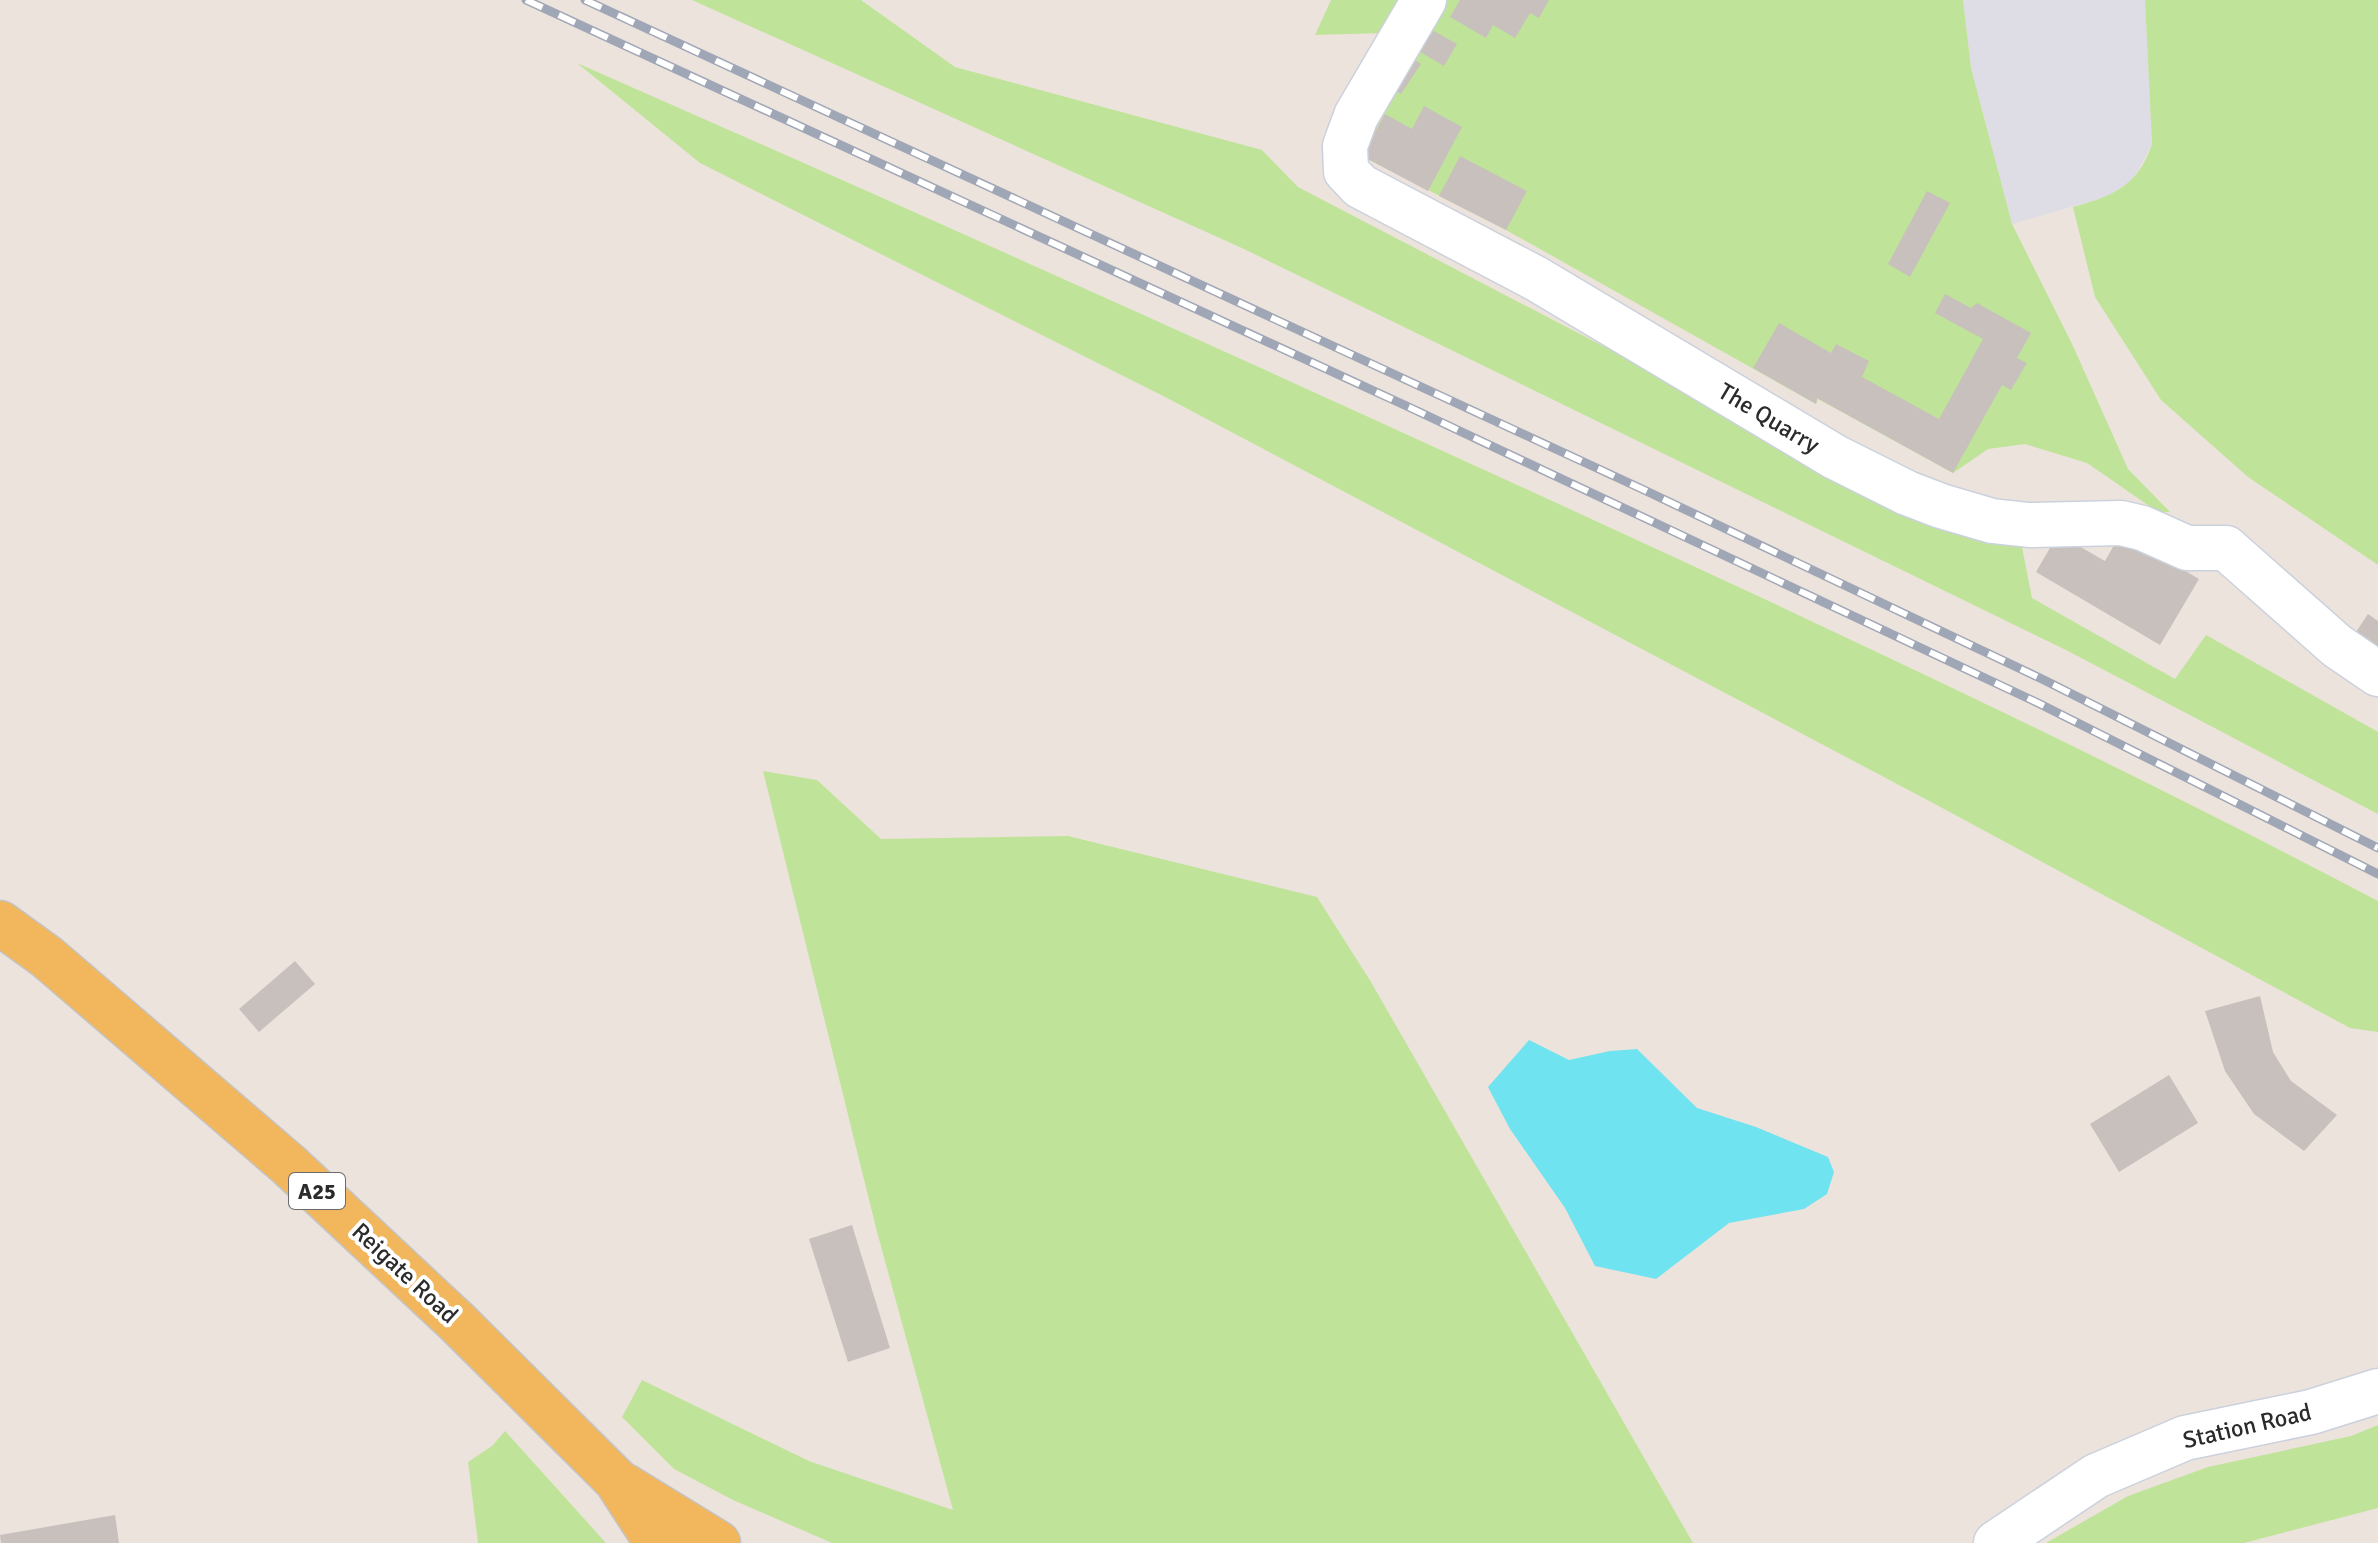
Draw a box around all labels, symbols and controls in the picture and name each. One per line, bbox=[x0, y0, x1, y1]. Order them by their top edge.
street label: The Quarry bbox=[1713, 376, 1825, 460]
road number: A25 bbox=[289, 1173, 345, 1209]
street label: Reigate Road bbox=[346, 1216, 464, 1330]
street label: Station Road bbox=[2180, 1397, 2314, 1455]

